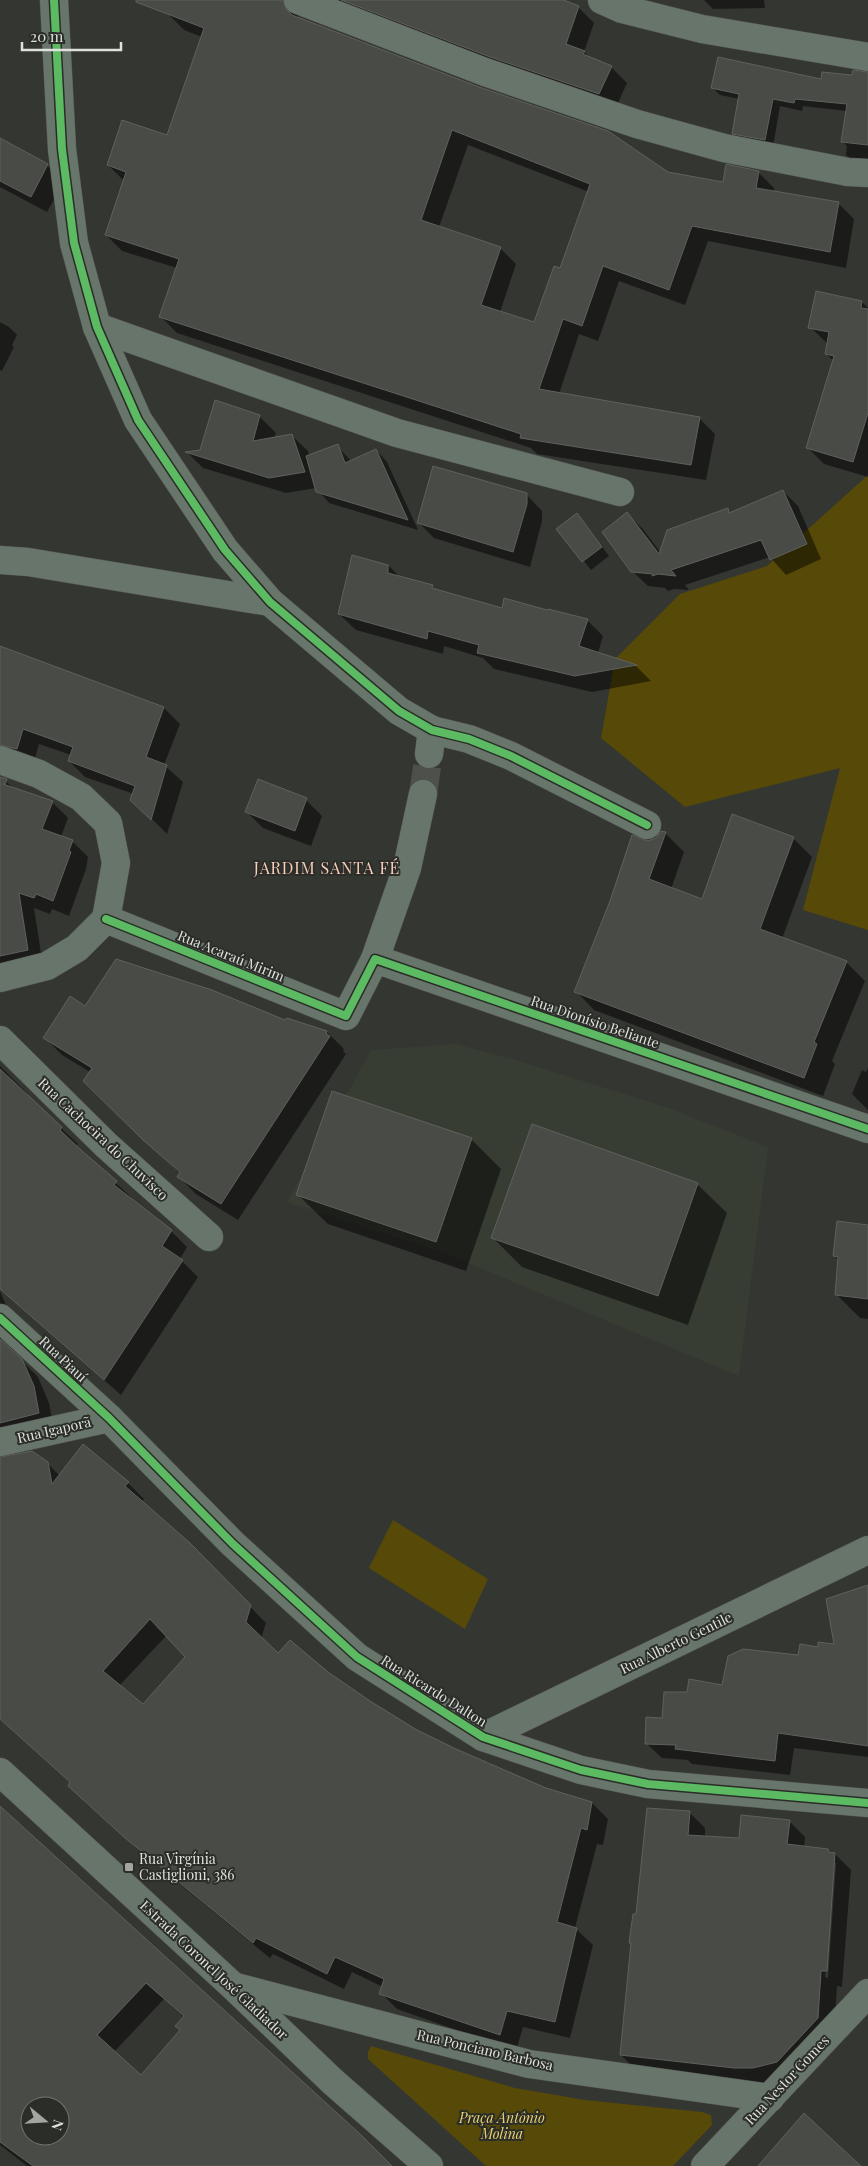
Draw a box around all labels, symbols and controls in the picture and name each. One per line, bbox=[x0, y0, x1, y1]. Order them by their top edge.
scale bar bbox=[22, 20, 121, 52]
text: 20 m bbox=[30, 26, 64, 46]
district label: JARDIM SANTA FÉ bbox=[253, 857, 400, 878]
street label: Rua Acaraú Mirim bbox=[175, 925, 288, 986]
street label: Rua Dionísio Beliante bbox=[528, 991, 662, 1052]
street label: Rua Cachoeira do Chuvisco bbox=[34, 1073, 173, 1204]
street label: Rua Piauí bbox=[35, 1332, 91, 1386]
street label: Rua Igaporã bbox=[15, 1412, 93, 1447]
street label: Rua Alberto Gentile bbox=[617, 1607, 735, 1678]
street label: Rua Ricardo Dalton bbox=[378, 1650, 491, 1731]
place label: Rua Virgínia Castiglioni, 386 bbox=[139, 1849, 235, 1884]
marker: Rua Virgínia Castiglioni, 386 bbox=[123, 1861, 135, 1873]
street label: Estrada Coronel José Gladiador bbox=[136, 1896, 293, 2044]
street label: Rua Ponciano Barbosa bbox=[415, 2025, 555, 2074]
street label: Rua Nestor Gomes bbox=[740, 2031, 833, 2128]
north arrow bbox=[20, 2096, 70, 2146]
park label: Praça Antônio Molina bbox=[458, 2108, 545, 2143]
text: N bbox=[47, 2117, 68, 2133]

